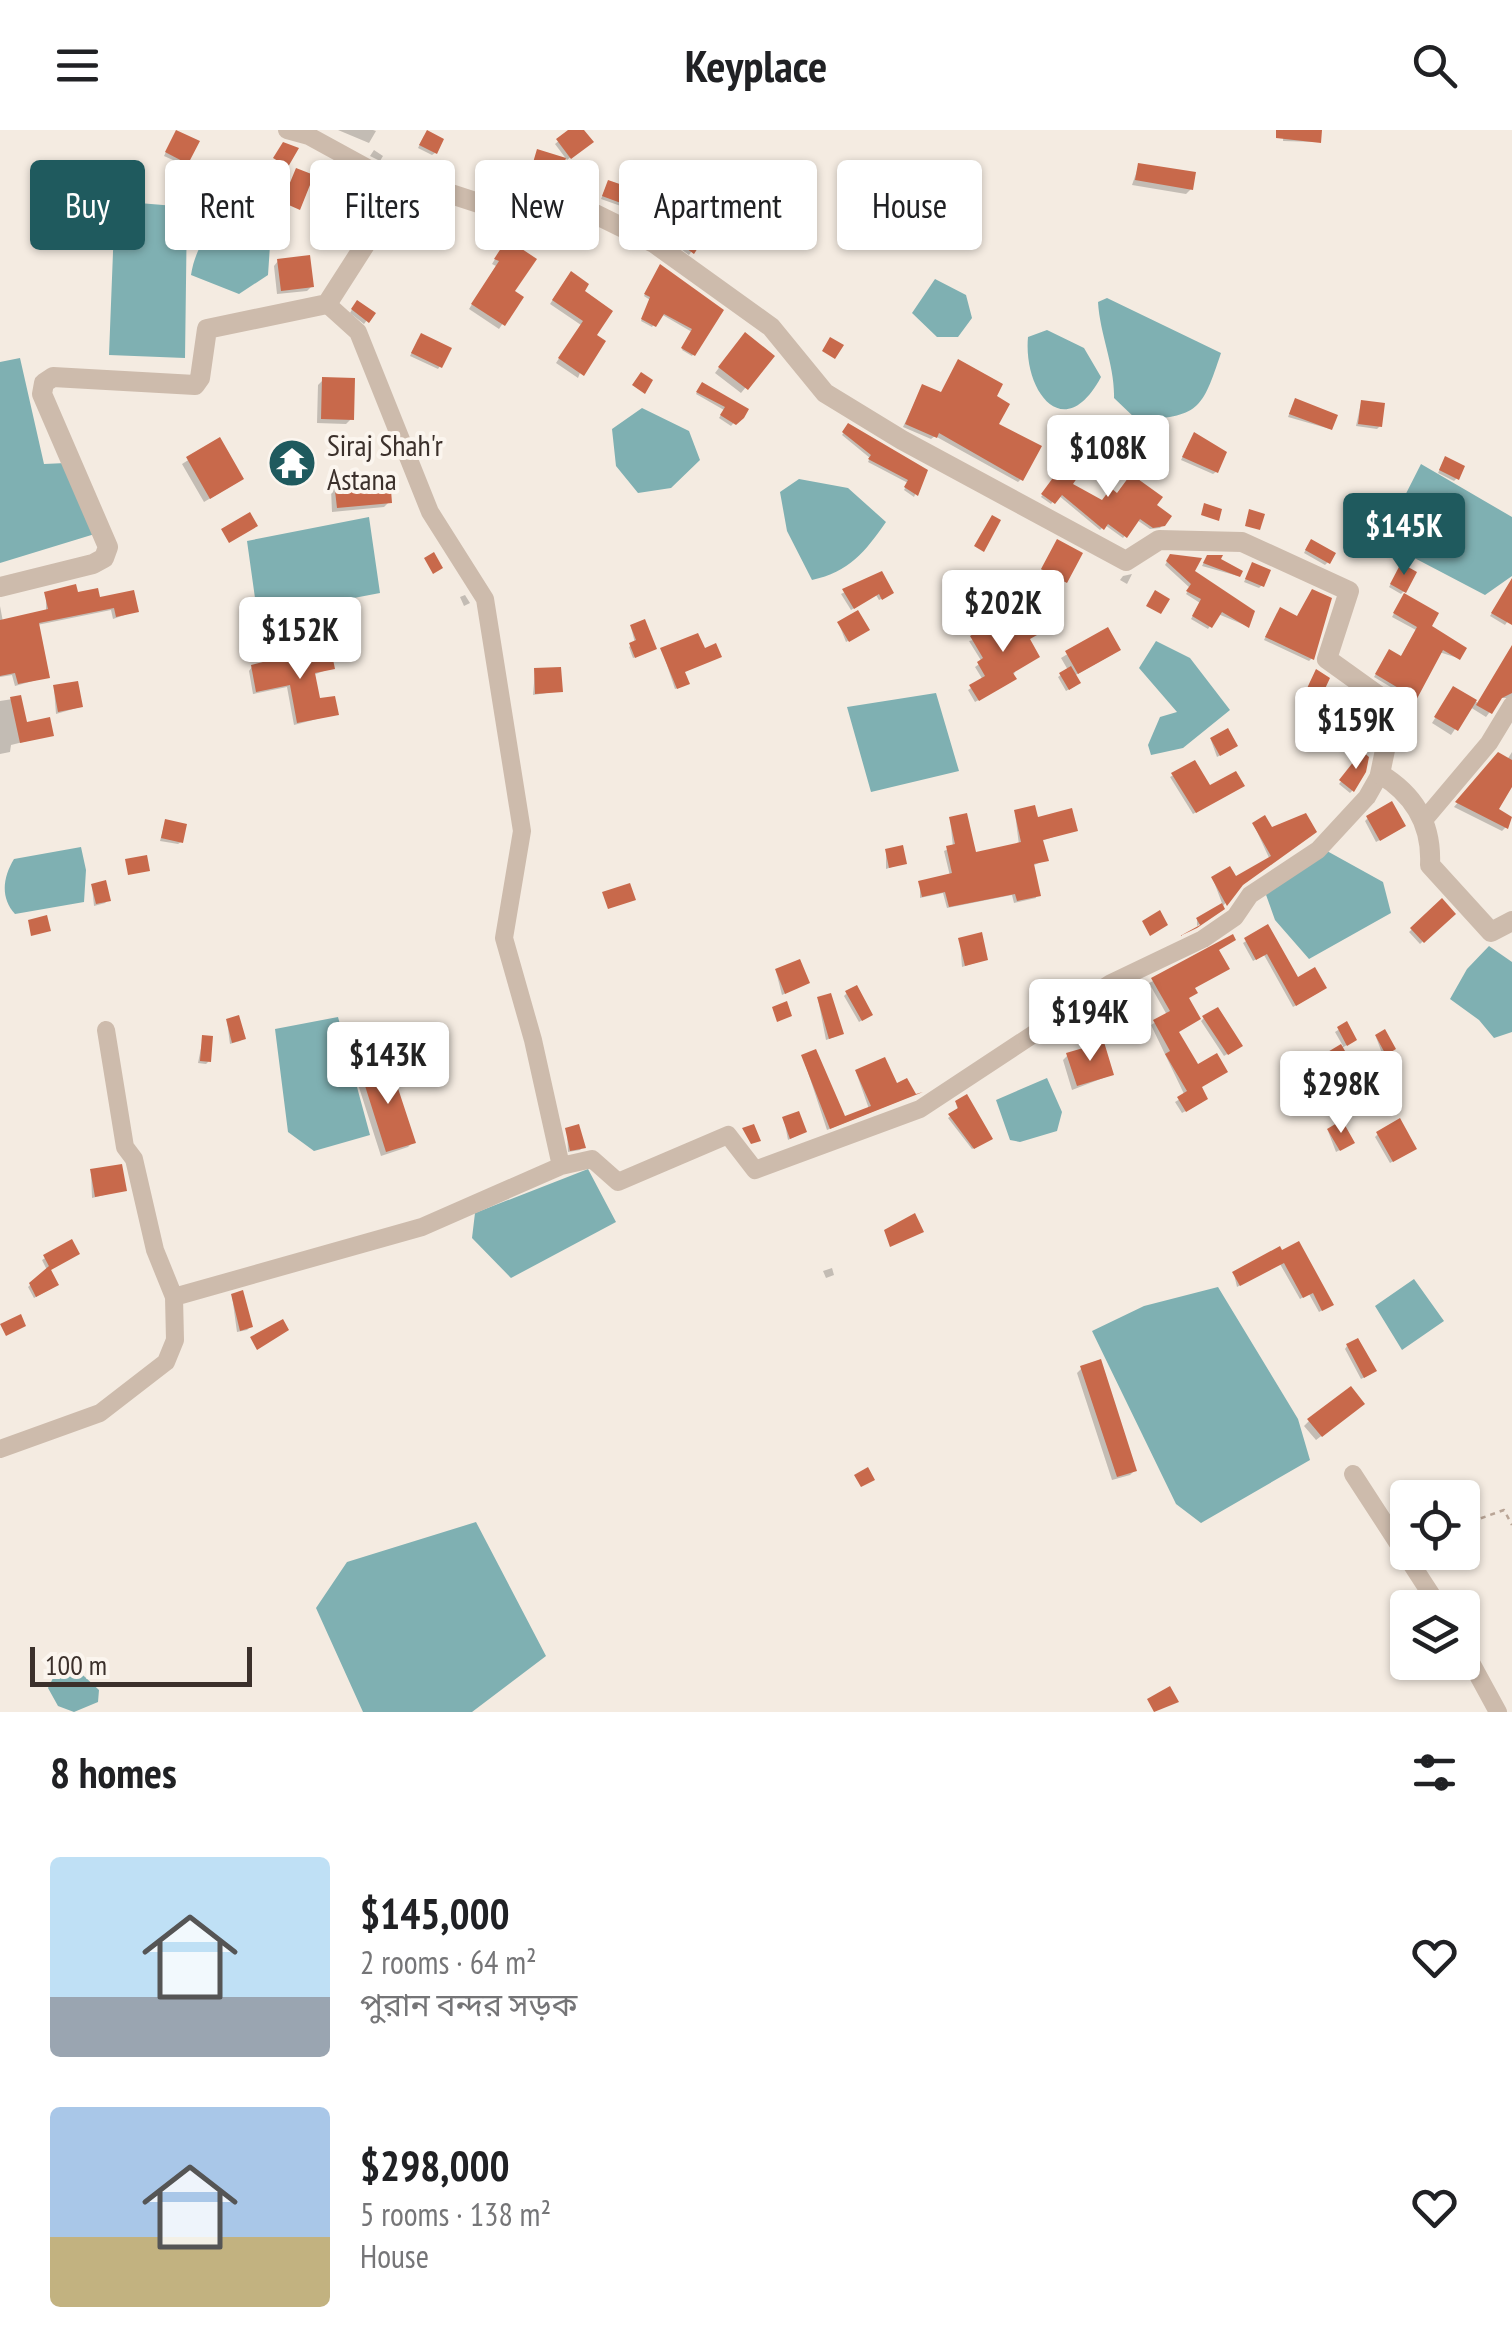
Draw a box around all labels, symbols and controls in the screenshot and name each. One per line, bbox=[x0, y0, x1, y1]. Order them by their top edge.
text: Keyplace bbox=[685, 36, 827, 94]
icon: menu bbox=[50, 38, 105, 93]
icon: search bbox=[1407, 38, 1462, 93]
chip: Buy bbox=[30, 160, 145, 250]
chip: Rent bbox=[165, 160, 290, 250]
chip: Filters bbox=[310, 160, 455, 250]
chip: New bbox=[475, 160, 599, 250]
chip: Apartment bbox=[619, 160, 817, 250]
chip: House bbox=[837, 160, 982, 250]
pin: $108K bbox=[1038, 415, 1178, 500]
place label: Siraj Shah'r Astana bbox=[327, 425, 443, 498]
text: $108K bbox=[1069, 426, 1147, 468]
temple icon: Siraj Shah'r Astana bbox=[266, 437, 318, 489]
pin: $145K bbox=[1334, 493, 1474, 578]
text: $145K bbox=[1365, 504, 1443, 546]
pin: $202K bbox=[933, 570, 1073, 655]
text: $202K bbox=[964, 581, 1042, 623]
pin: $152K bbox=[230, 597, 370, 682]
text: $152K bbox=[261, 608, 339, 650]
pin: $159K bbox=[1286, 687, 1426, 772]
text: $159K bbox=[1317, 698, 1395, 740]
pin: $194K bbox=[1020, 979, 1160, 1064]
text: $194K bbox=[1051, 990, 1129, 1032]
pin: $143K bbox=[318, 1022, 458, 1107]
text: $143K bbox=[349, 1033, 427, 1075]
pin: $298K bbox=[1271, 1051, 1411, 1136]
text: $298K bbox=[1302, 1062, 1380, 1104]
map controls bbox=[1390, 1480, 1480, 1680]
button: locate bbox=[1390, 1480, 1480, 1570]
button: layers bbox=[1390, 1590, 1480, 1680]
scale bar bbox=[30, 1642, 252, 1686]
text: 100 m bbox=[45, 1646, 107, 1683]
text: 8 homes bbox=[50, 1745, 177, 1800]
icon: filters bbox=[1407, 1745, 1462, 1800]
text: $145,000 bbox=[360, 1886, 510, 1941]
icon: home bbox=[130, 1897, 250, 2017]
icon: heart bbox=[1407, 1930, 1462, 1985]
text: 2 rooms · 64 m² bbox=[360, 1941, 537, 1983]
text: পুরান বন্দর সড়ক bbox=[360, 1983, 577, 2025]
text: $298,000 bbox=[360, 2138, 510, 2193]
icon: home bbox=[130, 2147, 250, 2267]
icon: heart bbox=[1407, 2180, 1462, 2235]
text: 5 rooms · 138 m² bbox=[360, 2193, 551, 2235]
text: House bbox=[360, 2235, 429, 2277]

